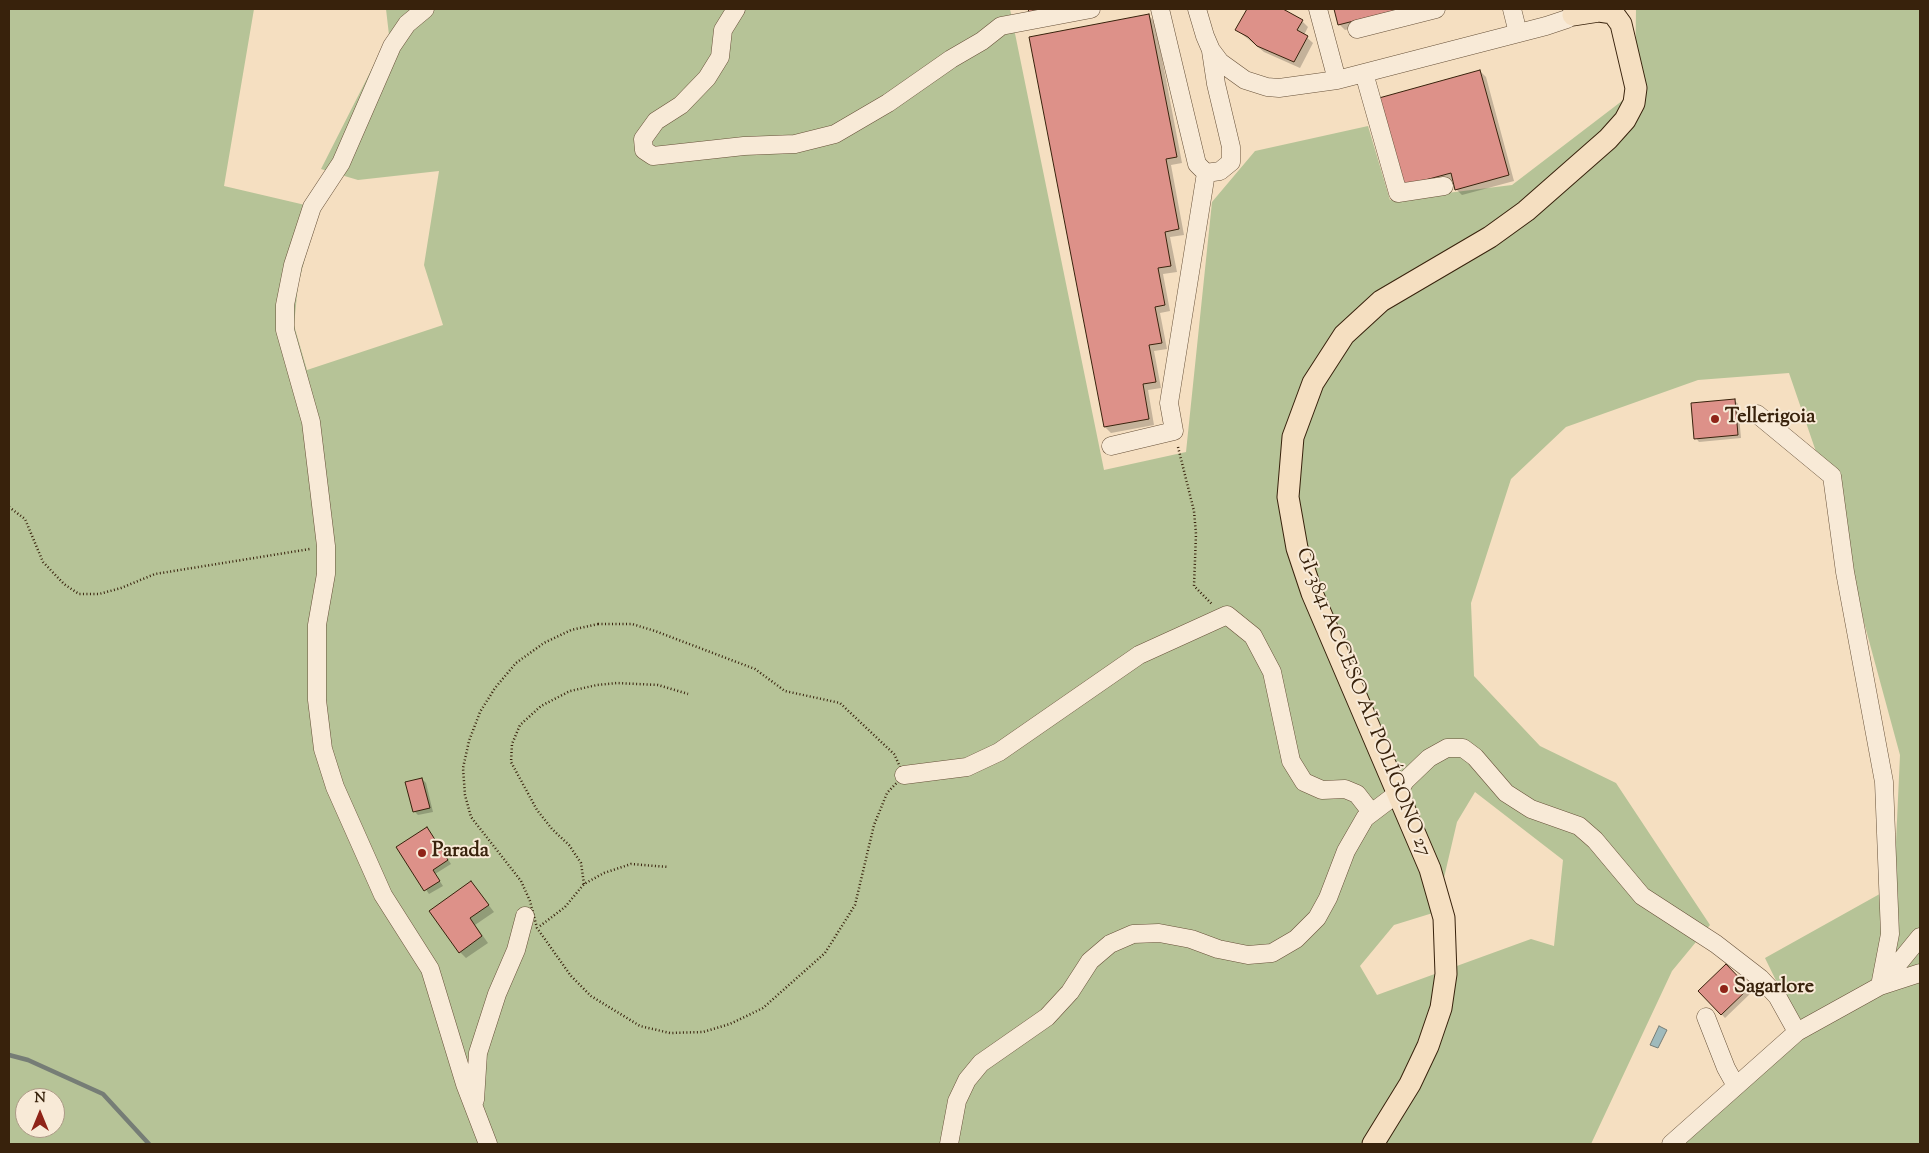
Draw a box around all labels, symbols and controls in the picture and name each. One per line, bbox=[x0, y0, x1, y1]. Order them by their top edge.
place label: Tellerigoia bbox=[1725, 407, 1815, 431]
marker: Tellerigoia bbox=[1709, 413, 1721, 425]
street label: GI-3841 ACCESO AL POLÍGONO 27 bbox=[1289, 545, 1435, 861]
place label: Parada bbox=[432, 841, 489, 865]
marker: Parada bbox=[416, 847, 428, 859]
place label: Sagarlore bbox=[1734, 977, 1814, 1001]
marker: Sagarlore bbox=[1718, 983, 1730, 995]
north arrow bbox=[15, 1088, 65, 1138]
text: N bbox=[34, 1089, 46, 1109]

